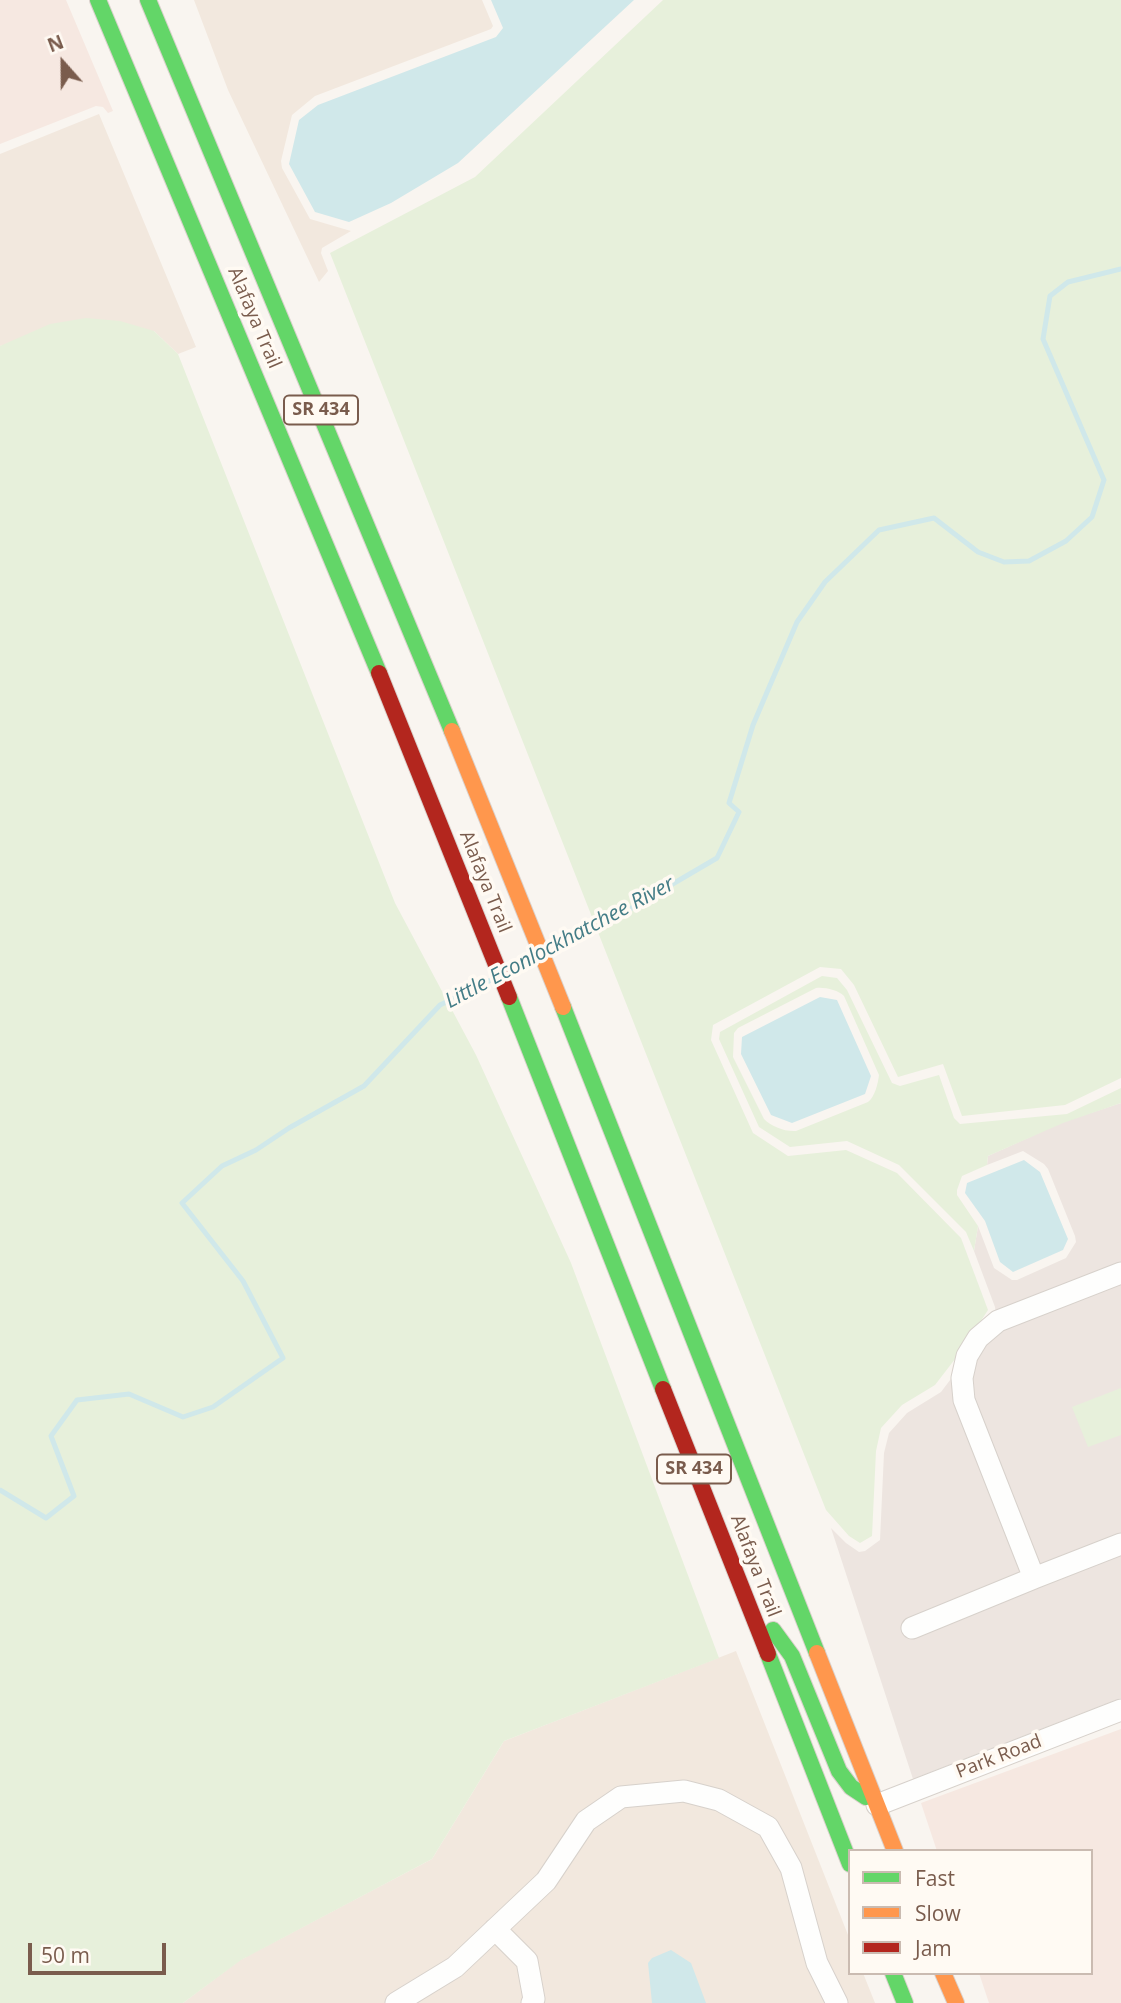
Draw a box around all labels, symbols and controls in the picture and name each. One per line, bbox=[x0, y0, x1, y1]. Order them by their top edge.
north arrow bbox=[28, 28, 98, 98]
text: N bbox=[44, 28, 67, 58]
street label: Alafaya Trail bbox=[222, 264, 286, 372]
road number: SR 434 bbox=[284, 396, 358, 424]
street label: Alafaya Trail bbox=[454, 828, 516, 936]
water label: Little Econlockhatchee River bbox=[441, 872, 679, 1014]
road number: SR 434 bbox=[657, 1454, 731, 1484]
street label: Alafaya Trail bbox=[725, 1512, 785, 1620]
street label: Park Road bbox=[953, 1730, 1045, 1784]
legend bbox=[848, 1849, 1093, 1975]
text: Fast bbox=[915, 1864, 955, 1892]
text: Slow bbox=[915, 1899, 961, 1927]
scale bar bbox=[32, 1930, 170, 1974]
text: Jam bbox=[915, 1934, 952, 1962]
text: 50 m bbox=[41, 1941, 90, 1969]

